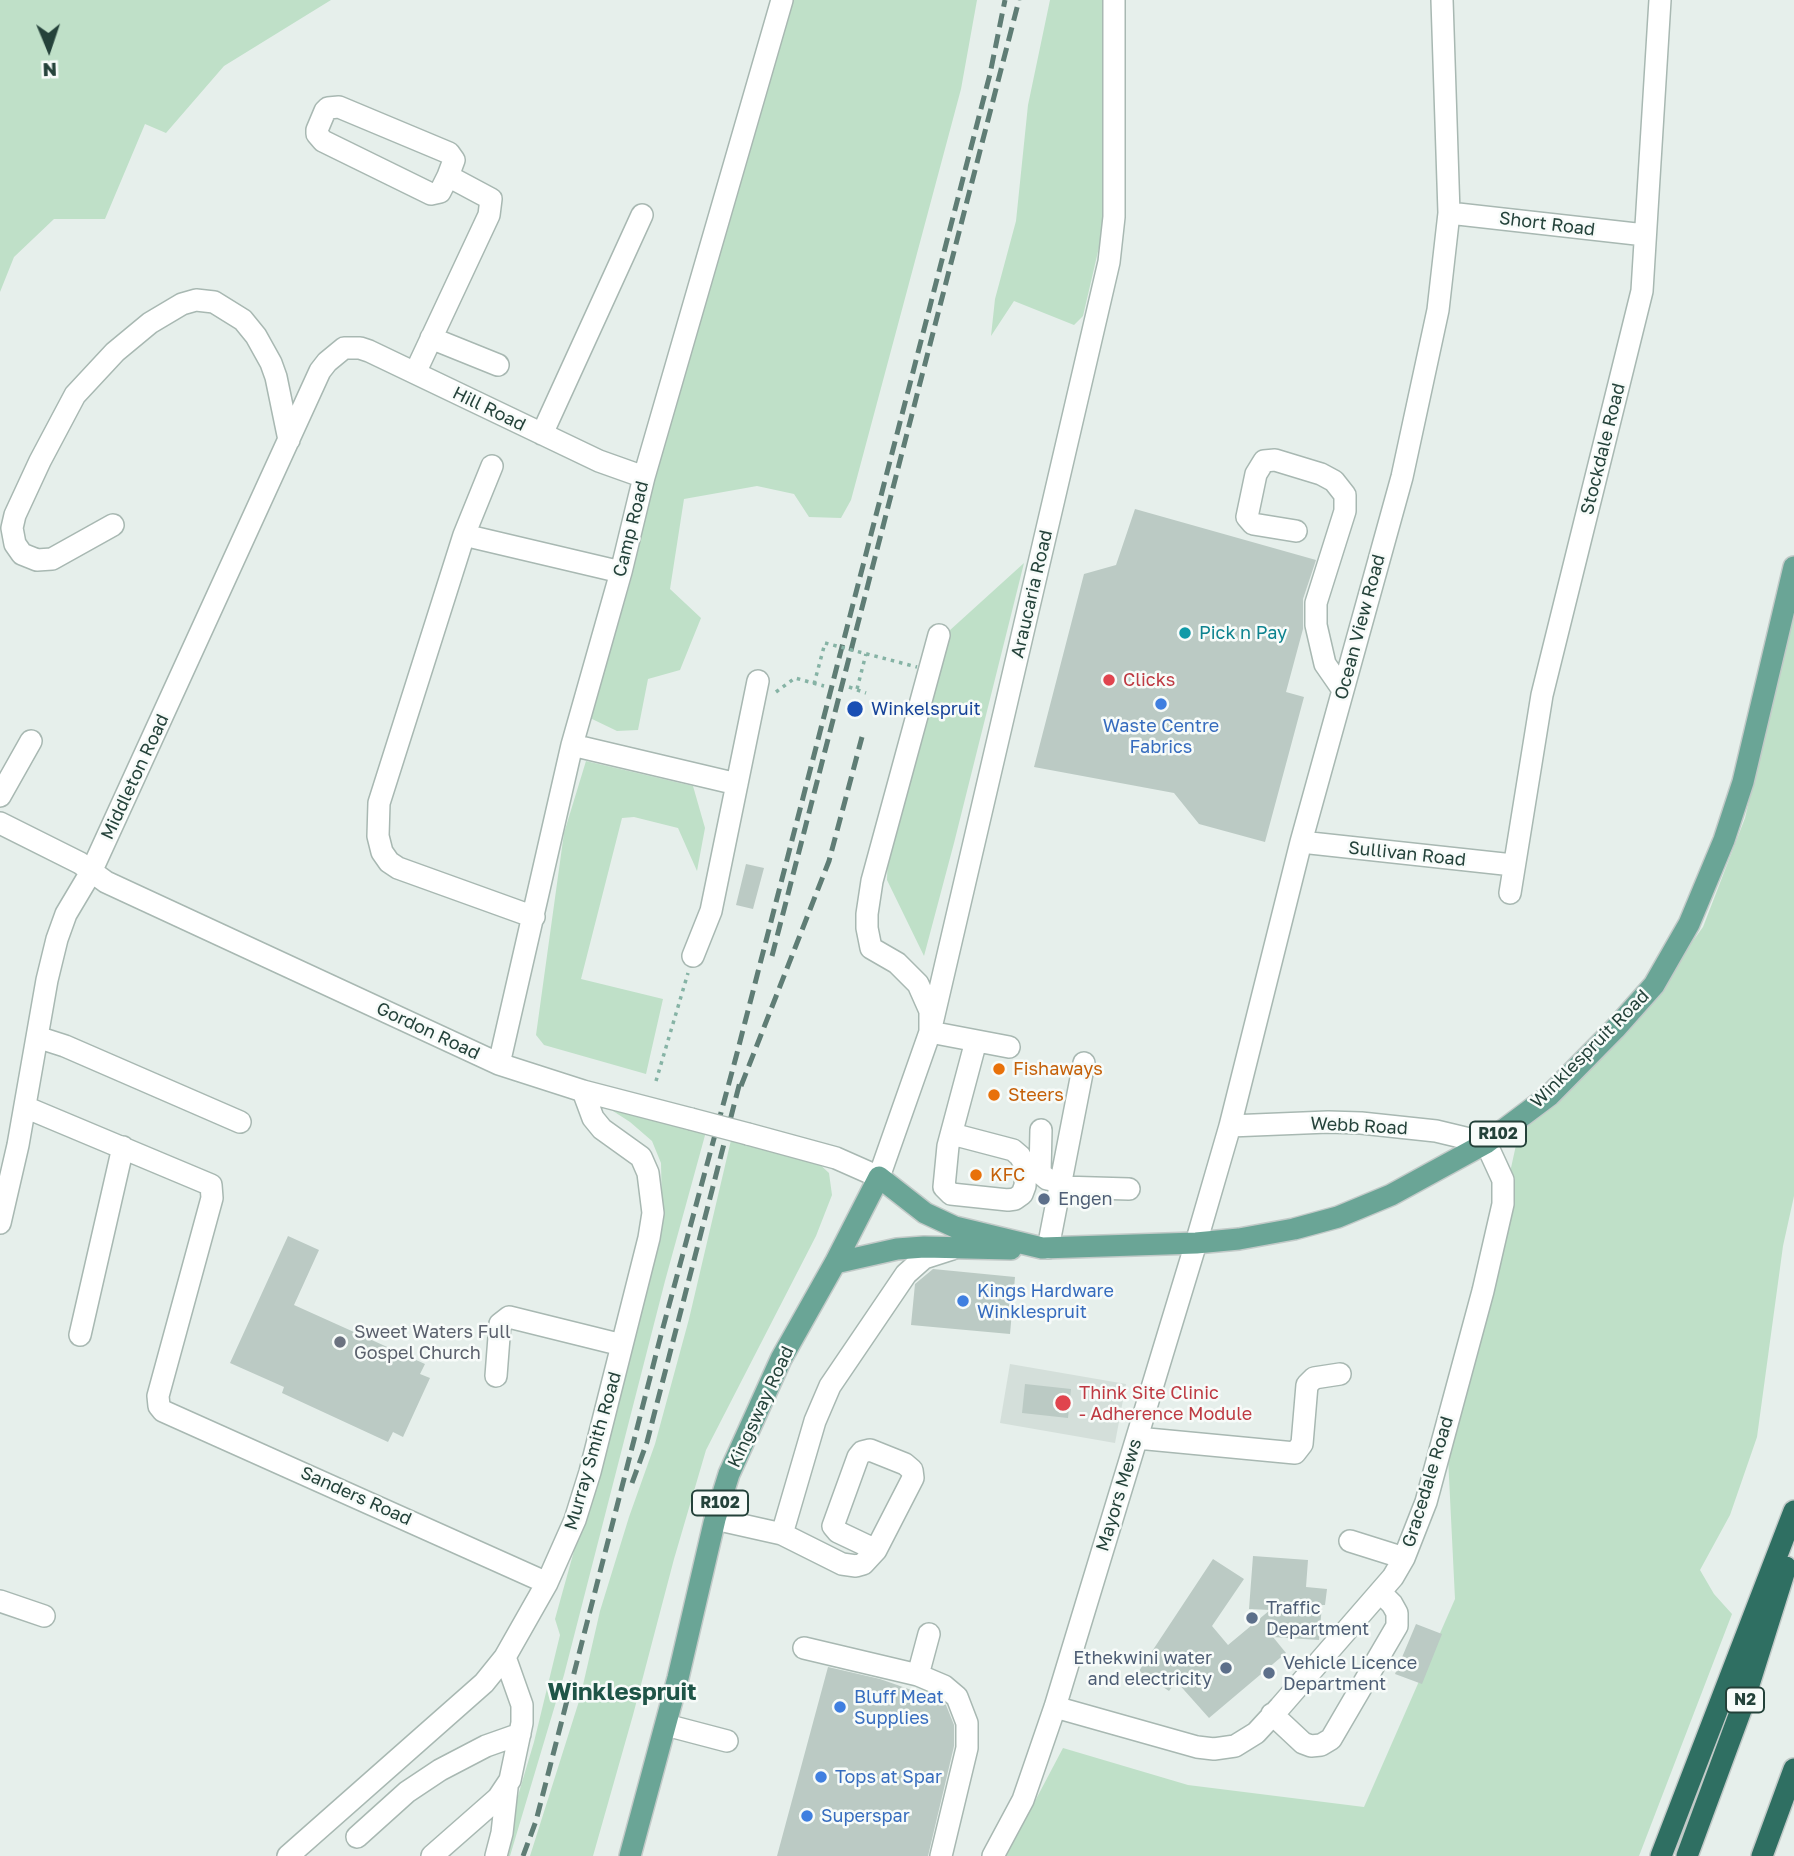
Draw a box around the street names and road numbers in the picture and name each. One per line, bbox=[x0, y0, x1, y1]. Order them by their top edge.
street label: Short Road bbox=[1498, 207, 1596, 241]
street label: Stockdale Road bbox=[1576, 381, 1630, 517]
street label: Hill Road bbox=[449, 382, 529, 436]
street label: Camp Road bbox=[609, 479, 653, 579]
street label: Araucaria Road bbox=[1007, 528, 1057, 660]
street label: Ocean View Road bbox=[1330, 552, 1390, 702]
street label: Middleton Road bbox=[96, 711, 174, 843]
street label: Sullivan Road bbox=[1347, 837, 1467, 871]
street label: Winklespruit Road bbox=[1526, 985, 1654, 1113]
street label: Gordon Road bbox=[373, 998, 483, 1064]
street label: Webb Road bbox=[1310, 1113, 1408, 1139]
road number: R102 bbox=[1470, 1122, 1526, 1146]
street label: Kingsway Road bbox=[723, 1343, 799, 1471]
street label: Murray Smith Road bbox=[560, 1369, 626, 1533]
street label: Gracedale Road bbox=[1398, 1414, 1458, 1550]
street label: Mayors Mews bbox=[1092, 1436, 1146, 1554]
street label: Sanders Road bbox=[297, 1462, 415, 1530]
road number: R102 bbox=[692, 1490, 748, 1516]
road number: N2 bbox=[1726, 1688, 1764, 1712]

